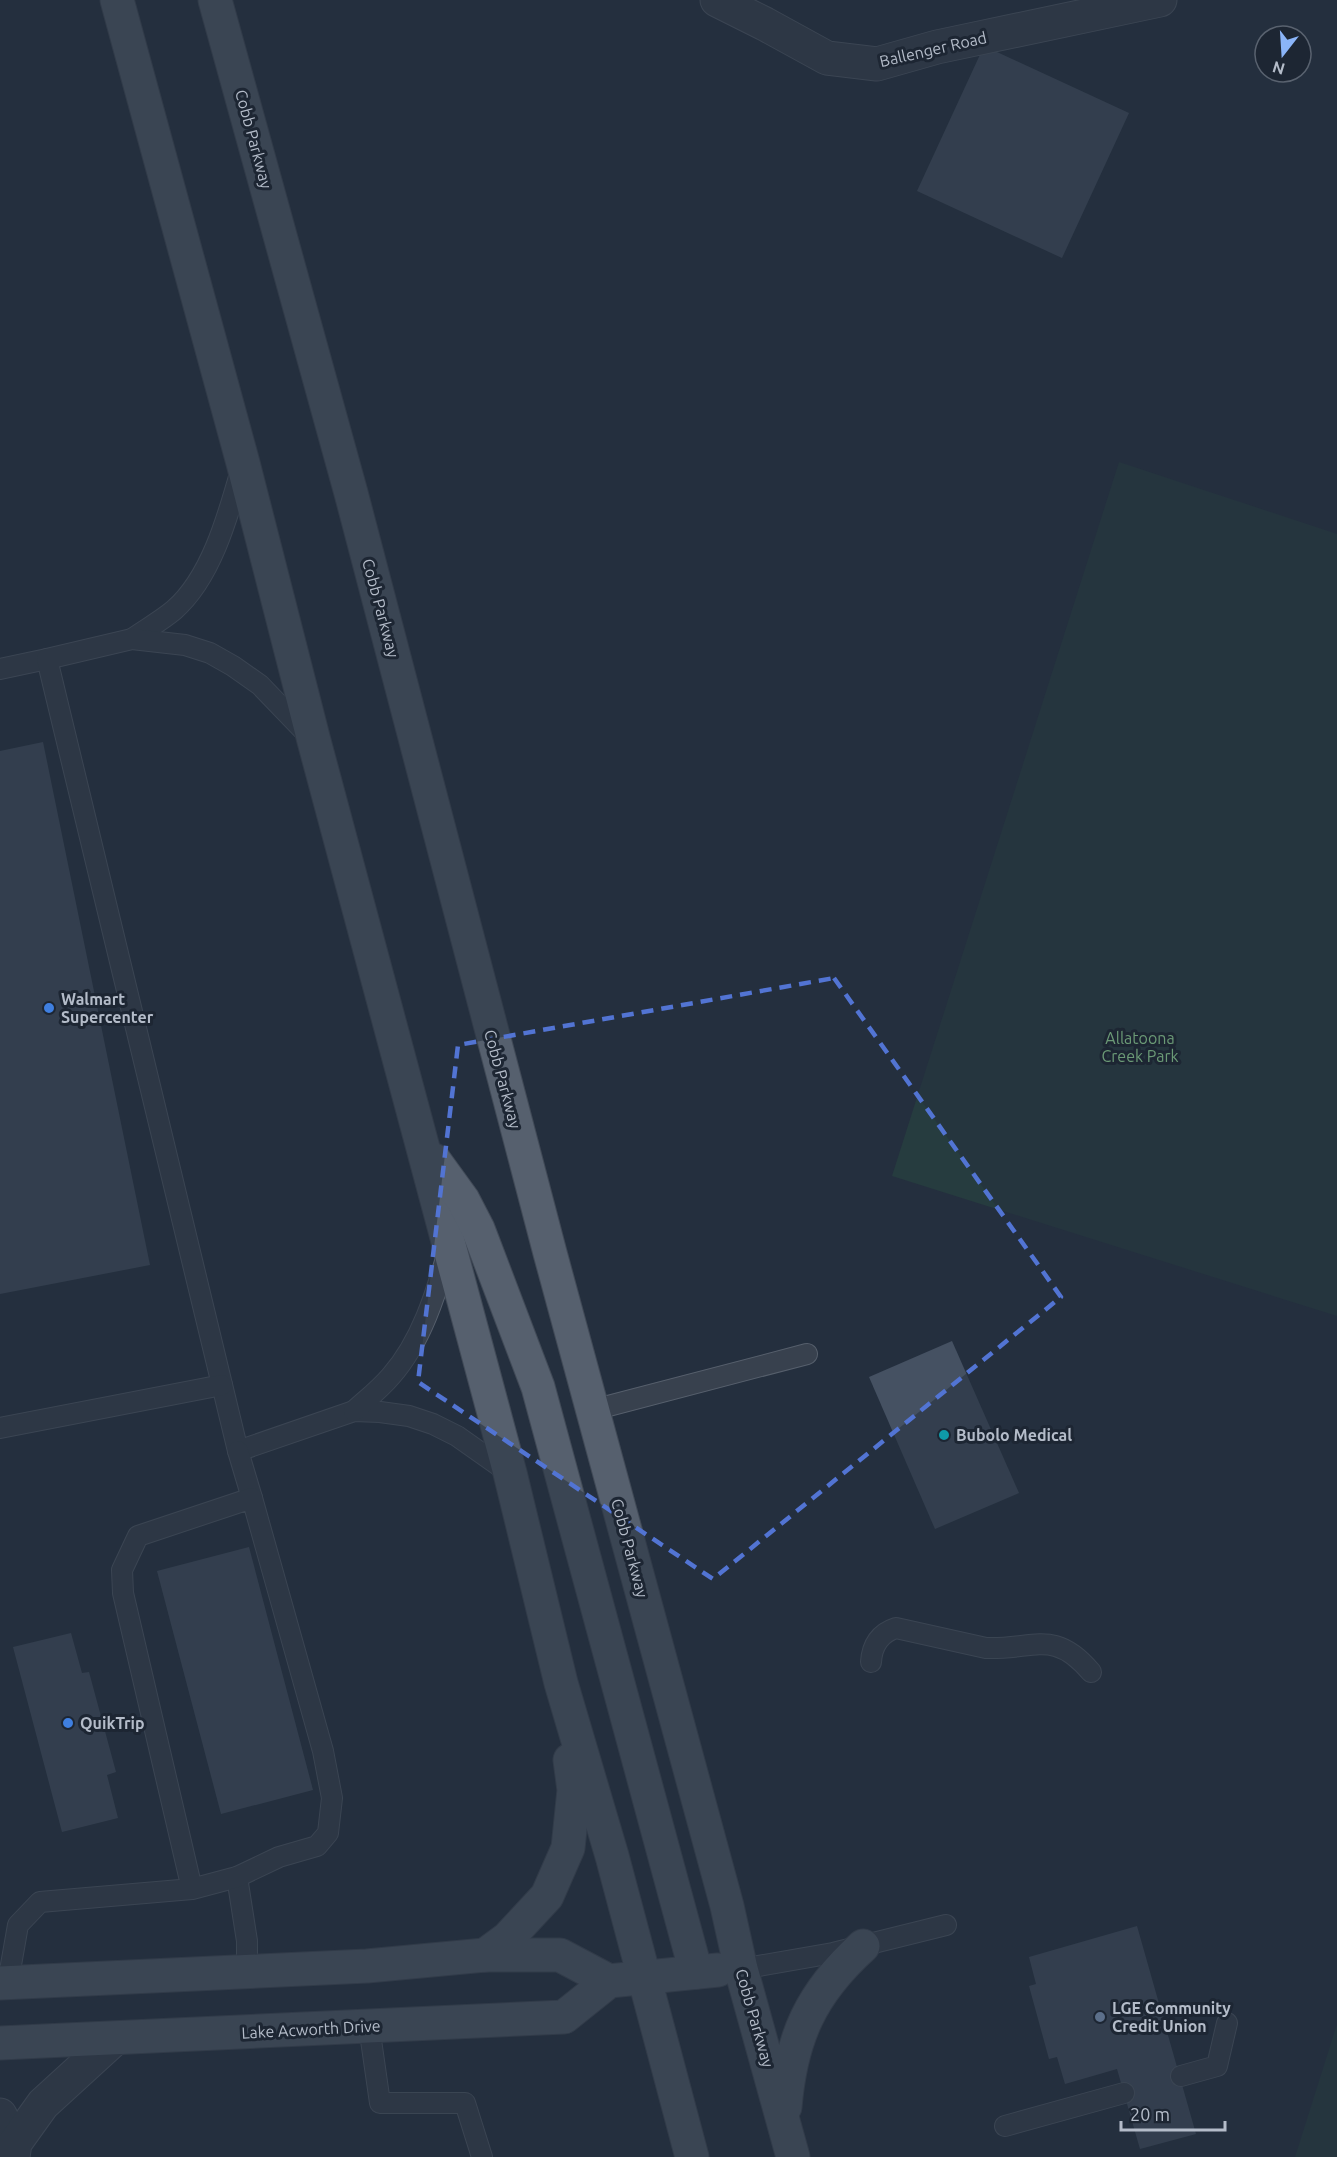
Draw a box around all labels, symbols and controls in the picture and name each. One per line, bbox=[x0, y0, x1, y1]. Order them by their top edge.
north arrow bbox=[1253, 24, 1313, 84]
street label: Ballenger Road bbox=[878, 28, 988, 70]
text: N bbox=[1270, 58, 1287, 79]
street label: Cobb Parkway bbox=[232, 88, 276, 191]
street label: Cobb Parkway bbox=[359, 557, 403, 660]
place label: Walmart Supercenter bbox=[61, 990, 154, 1026]
marker: Walmart Supercenter bbox=[42, 1001, 56, 1015]
street label: Cobb Parkway bbox=[481, 1028, 525, 1131]
park label: Allatoona Creek Park bbox=[1101, 1029, 1179, 1065]
place label: Bubolo Medical bbox=[956, 1426, 1072, 1444]
marker: Bubolo Medical bbox=[937, 1428, 951, 1442]
street label: Cobb Parkway bbox=[608, 1497, 652, 1600]
place label: QuikTrip bbox=[80, 1714, 145, 1732]
marker: QuikTrip bbox=[61, 1716, 75, 1730]
street label: Cobb Parkway bbox=[732, 1967, 778, 2070]
place label: LGE Community Credit Union bbox=[1112, 1999, 1231, 2035]
marker: LGE Community Credit Union bbox=[1093, 2010, 1107, 2024]
street label: Lake Acworth Drive bbox=[241, 2016, 381, 2042]
scale bar bbox=[1121, 2094, 1224, 2132]
text: 20 m bbox=[1130, 2104, 1170, 2124]

